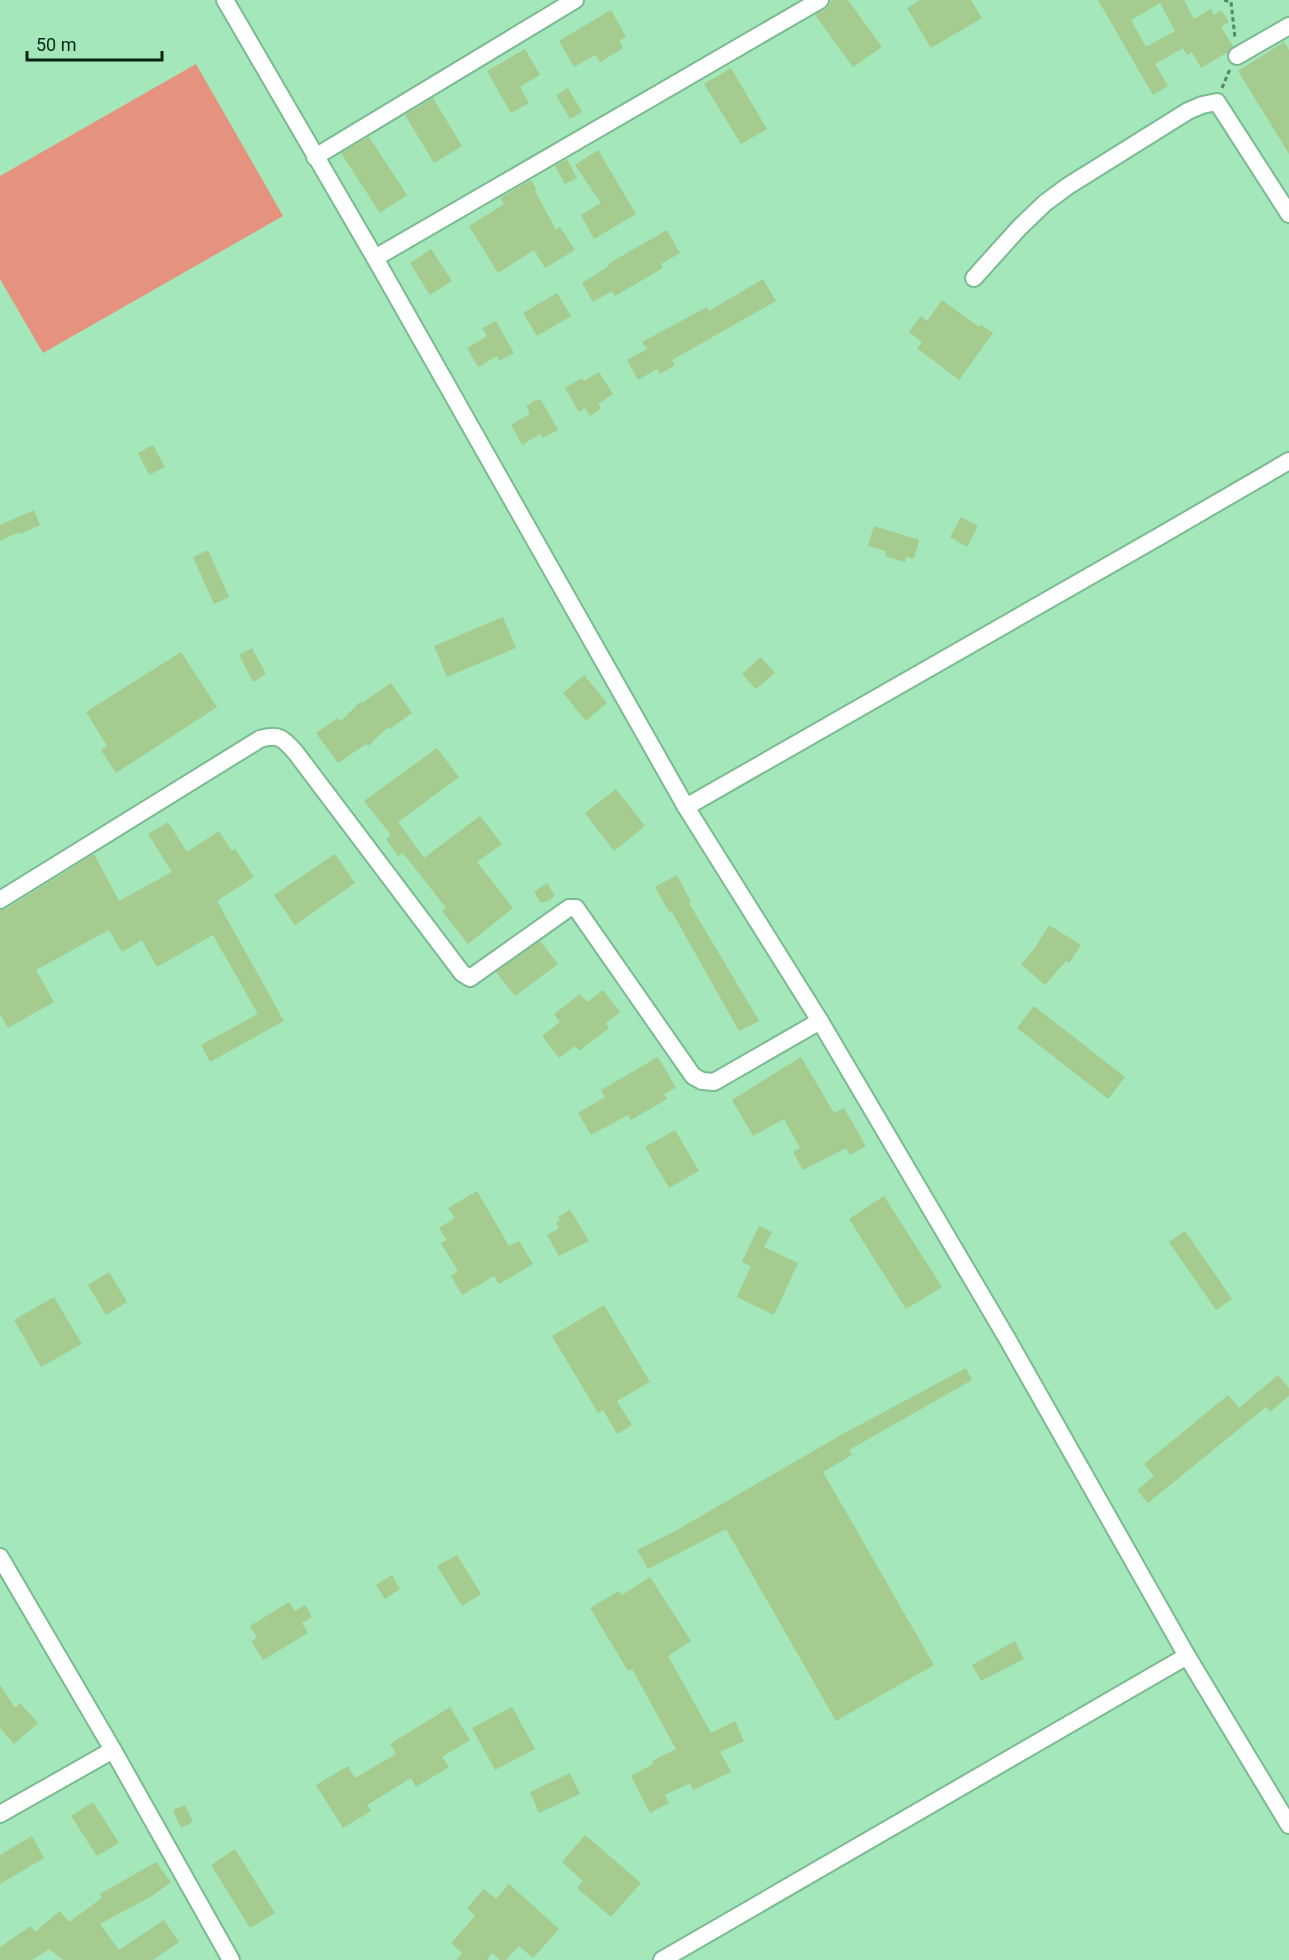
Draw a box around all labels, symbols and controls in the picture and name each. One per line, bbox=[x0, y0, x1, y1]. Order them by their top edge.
scale bar bbox=[27, 24, 162, 62]
text: 50 m bbox=[36, 34, 76, 55]

